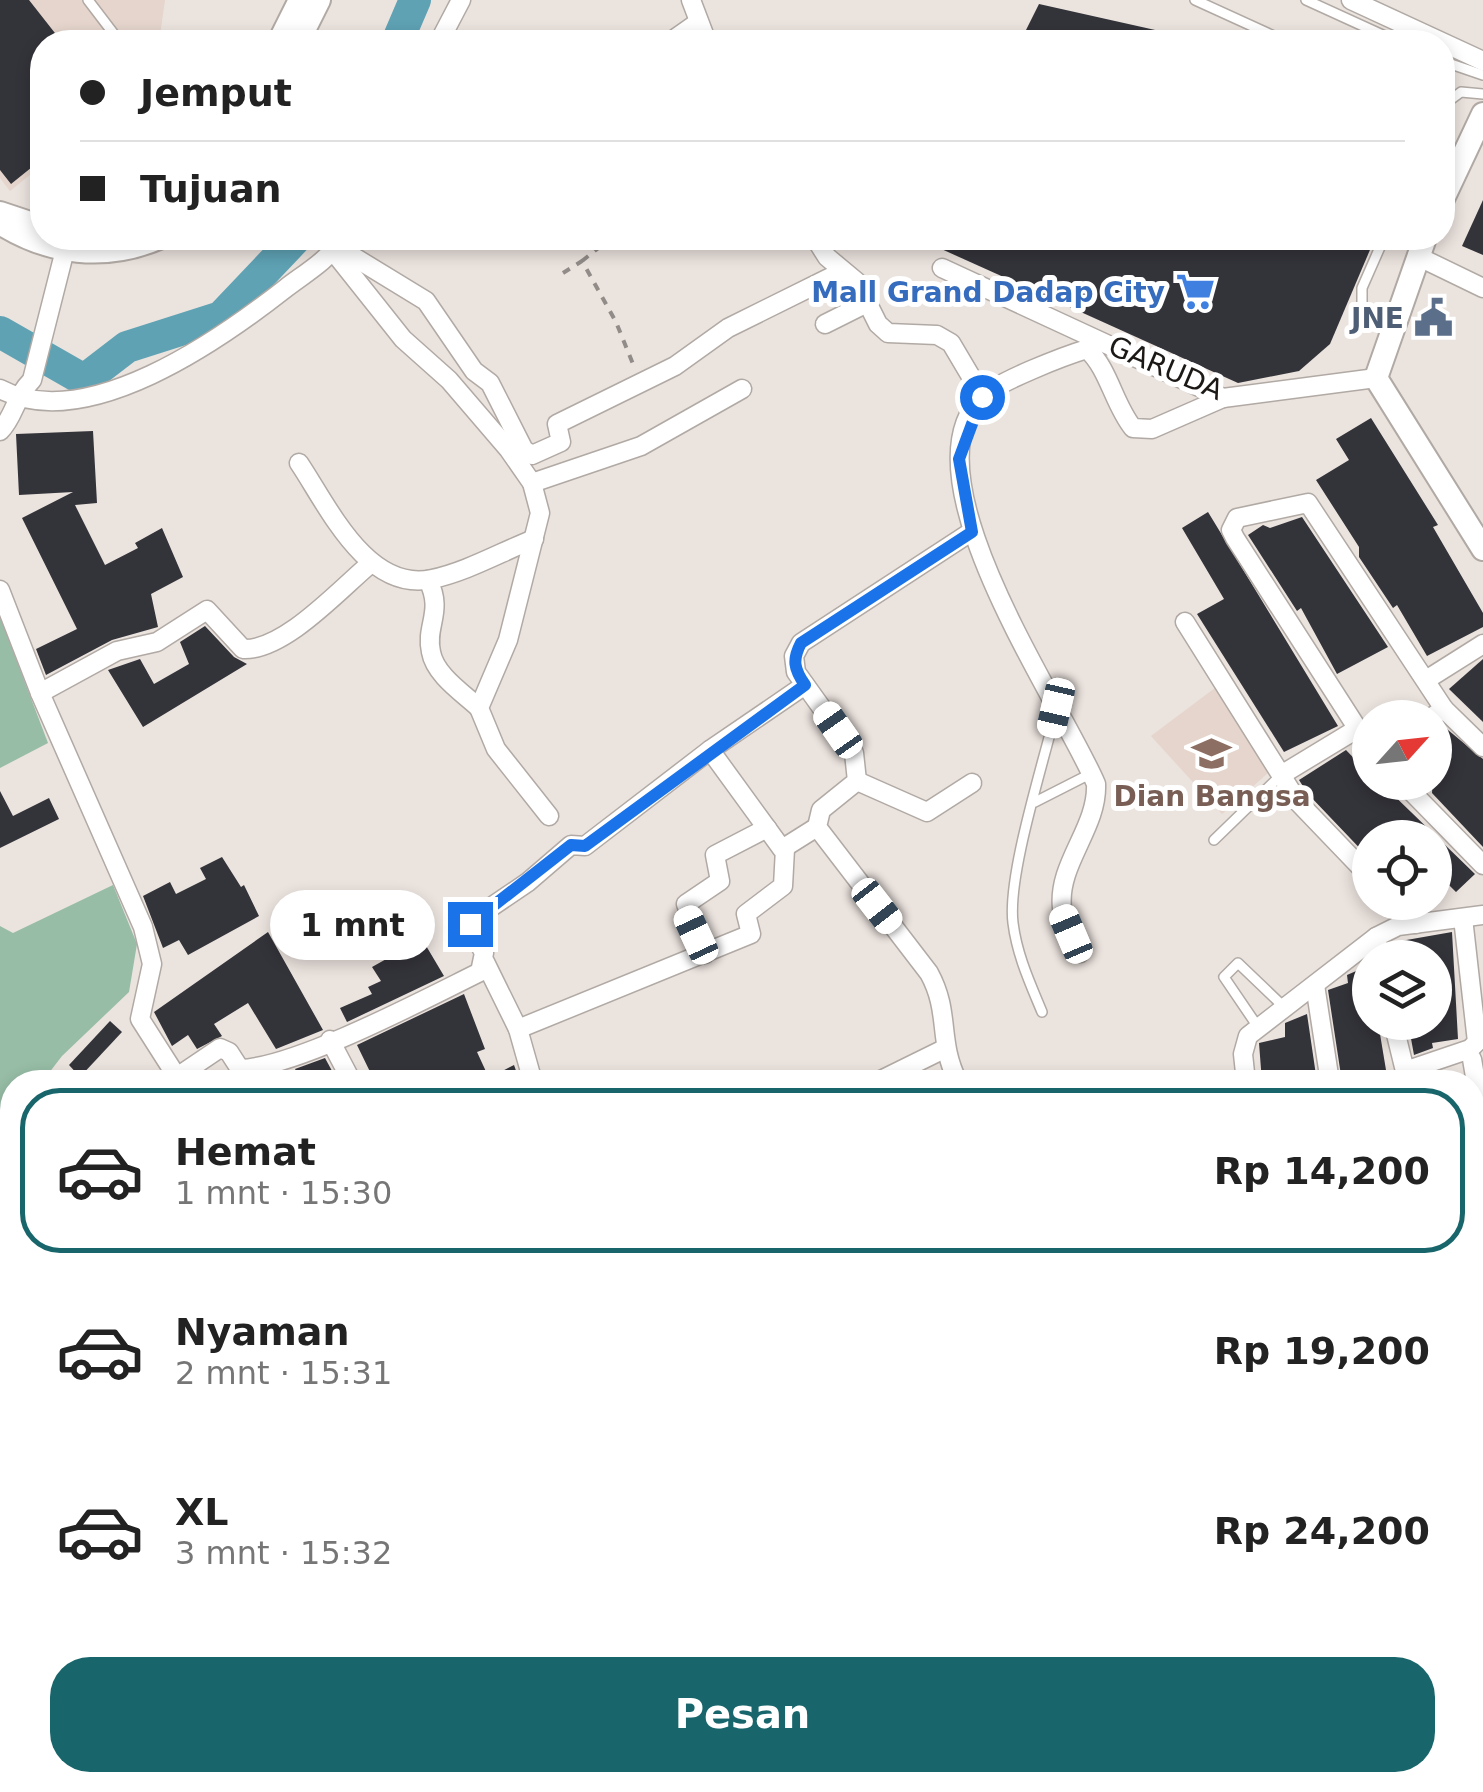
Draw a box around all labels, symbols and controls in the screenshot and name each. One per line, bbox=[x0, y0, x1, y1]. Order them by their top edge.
text: Jemput bbox=[140, 71, 292, 115]
text: Tujuan bbox=[140, 167, 282, 211]
supermarket icon: Mall Grand Dadap City bbox=[1174, 271, 1216, 313]
place label: Mall Grand Dadap City bbox=[811, 276, 1165, 309]
public building icon: JNE bbox=[1413, 297, 1455, 339]
place label: JNE bbox=[1349, 302, 1404, 335]
street label: GARUDA bbox=[1104, 329, 1228, 407]
route start bbox=[960, 375, 1005, 420]
car bbox=[1035, 675, 1077, 741]
car bbox=[809, 697, 867, 763]
north arrow bbox=[1352, 700, 1452, 800]
map controls bbox=[1352, 700, 1452, 1040]
school or university icon: Dian Bangsa bbox=[1191, 733, 1233, 775]
place label: Dian Bangsa bbox=[1113, 780, 1311, 813]
button: locate bbox=[1352, 820, 1452, 920]
car bbox=[847, 873, 907, 939]
callout: 1 mnt bbox=[270, 889, 435, 959]
car bbox=[670, 901, 722, 969]
car bbox=[1045, 901, 1097, 967]
route end bbox=[448, 902, 493, 947]
text: 1 mnt bbox=[300, 906, 405, 944]
button: layers bbox=[1352, 940, 1452, 1040]
icon: car bbox=[55, 1126, 145, 1216]
text: Hemat bbox=[175, 1130, 316, 1174]
text: Rp 14,200 bbox=[1214, 1149, 1430, 1193]
text: 1 mnt · 15:30 bbox=[175, 1174, 392, 1212]
icon: car bbox=[55, 1306, 145, 1396]
text: Nyaman bbox=[175, 1310, 350, 1354]
text: Rp 19,200 bbox=[1214, 1329, 1430, 1373]
text: 2 mnt · 15:31 bbox=[175, 1354, 392, 1392]
icon: car bbox=[55, 1486, 145, 1576]
text: XL bbox=[175, 1490, 229, 1534]
text: Rp 24,200 bbox=[1214, 1509, 1430, 1553]
text: 3 mnt · 15:32 bbox=[175, 1534, 392, 1572]
button: Pesan bbox=[50, 1657, 1435, 1772]

